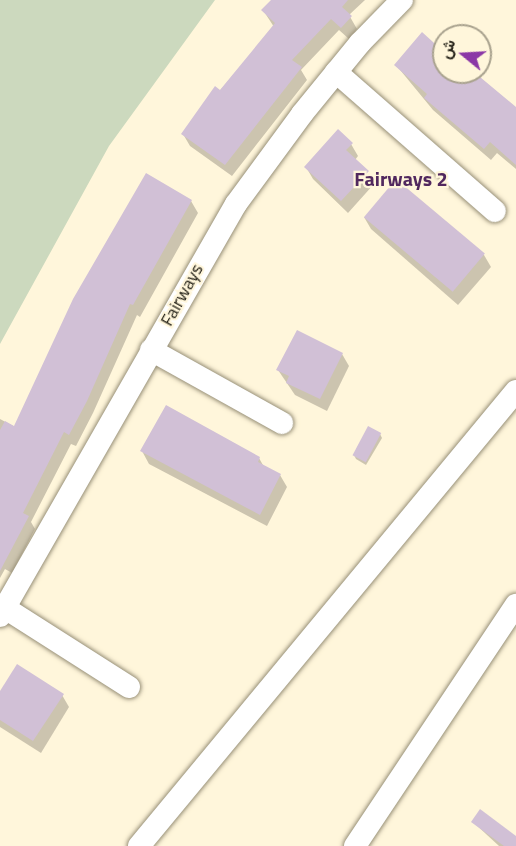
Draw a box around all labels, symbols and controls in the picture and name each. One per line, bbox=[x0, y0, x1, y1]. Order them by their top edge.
north arrow bbox=[432, 24, 492, 84]
text: ش bbox=[432, 36, 461, 62]
district label: Fairways 2 bbox=[354, 166, 448, 190]
street label: Fairways bbox=[156, 260, 208, 330]

